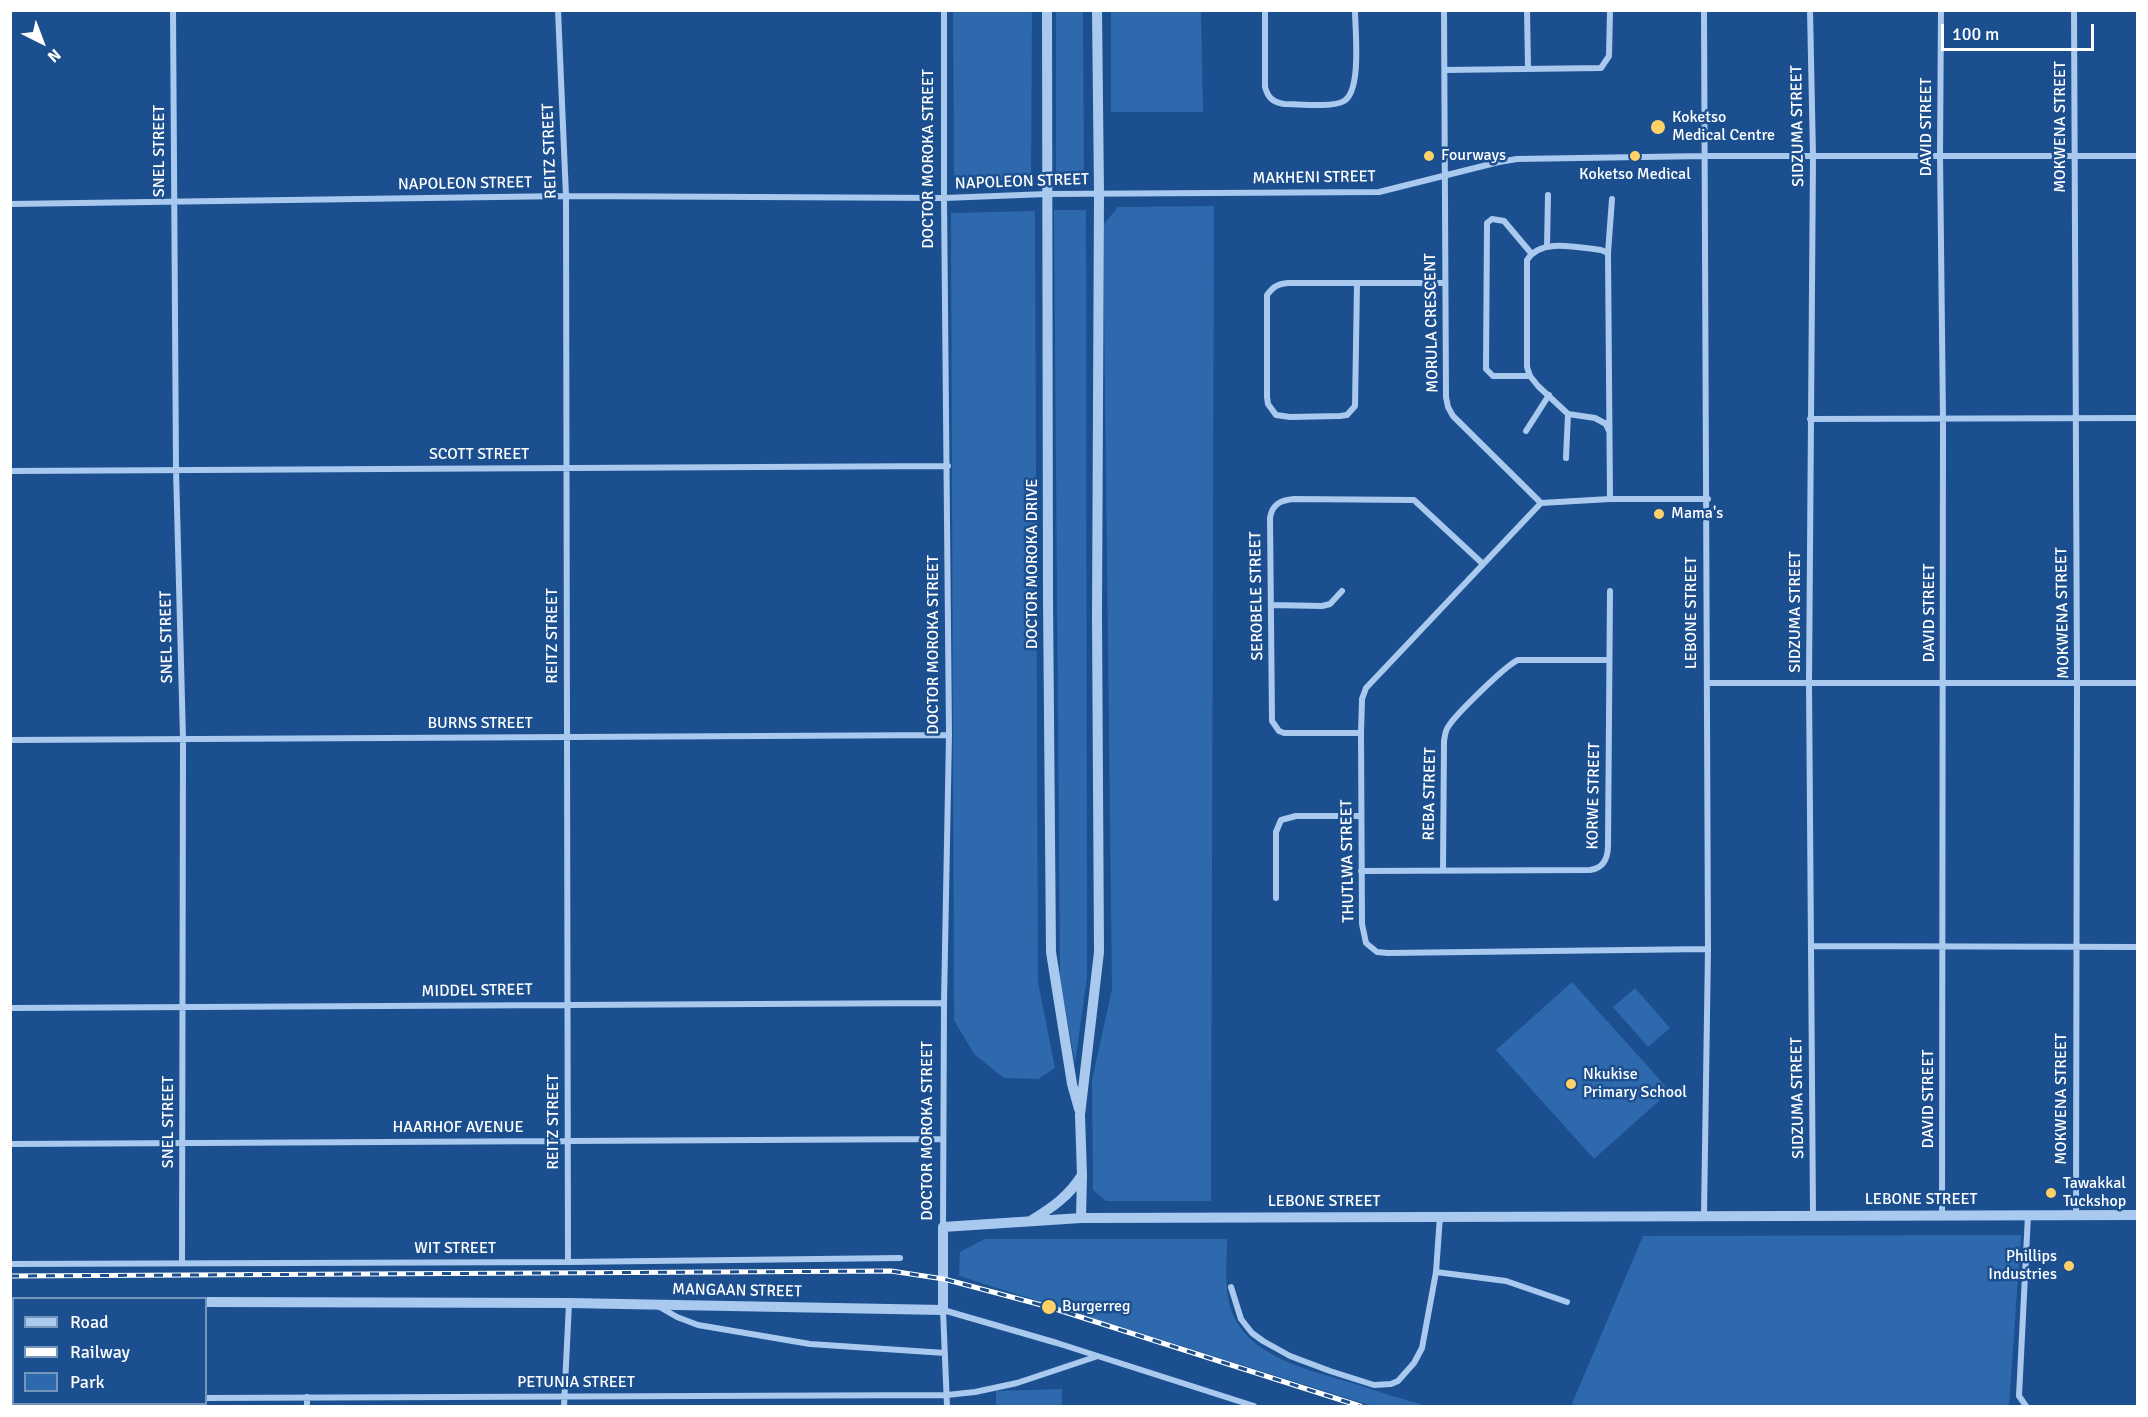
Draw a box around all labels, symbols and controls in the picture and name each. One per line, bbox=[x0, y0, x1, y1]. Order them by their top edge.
north arrow bbox=[12, 12, 72, 72]
scale bar bbox=[1944, 12, 2097, 50]
text: 100 m bbox=[1952, 23, 1999, 45]
text: N bbox=[43, 44, 65, 67]
street label: MOKWENA STREET bbox=[2051, 61, 2071, 193]
street label: SIDZUMA STREET bbox=[1787, 65, 1809, 187]
street label: DOCTOR MOROKA STREET bbox=[919, 69, 939, 249]
street label: DAVID STREET bbox=[1917, 78, 1937, 176]
street label: REITZ STREET bbox=[539, 103, 561, 199]
street label: SNEL STREET bbox=[150, 105, 170, 197]
place label: Koketso Medical Centre bbox=[1672, 108, 1775, 146]
marker: Koketso Medical Centre bbox=[1649, 118, 1667, 136]
place label: Fourways bbox=[1441, 146, 1506, 166]
marker: Fourways bbox=[1422, 149, 1436, 163]
marker: Koketso Medical bbox=[1628, 149, 1642, 163]
place label: Koketso Medical bbox=[1579, 165, 1691, 185]
street label: MAKHENI STREET bbox=[1252, 167, 1376, 189]
street label: NAPOLEON STREET bbox=[955, 170, 1089, 194]
street label: NAPOLEON STREET bbox=[398, 173, 532, 195]
street label: MORULA CRESCENT bbox=[1421, 253, 1443, 393]
street label: SCOTT STREET bbox=[429, 445, 529, 465]
street label: DOCTOR MOROKA DRIVE bbox=[1023, 479, 1043, 649]
place label: Mama's bbox=[1671, 504, 1723, 524]
marker: Mama's bbox=[1652, 507, 1666, 521]
street label: SEROBELE STREET bbox=[1246, 531, 1268, 661]
street label: MOKWENA STREET bbox=[2052, 547, 2074, 679]
street label: SIDZUMA STREET bbox=[1786, 551, 1806, 673]
street label: DOCTOR MOROKA STREET bbox=[924, 555, 944, 735]
street label: LEBONE STREET bbox=[1682, 557, 1702, 669]
street label: DAVID STREET bbox=[1920, 564, 1940, 662]
street label: REITZ STREET bbox=[543, 588, 563, 684]
street label: SNEL STREET bbox=[157, 591, 177, 683]
street label: BURNS STREET bbox=[427, 714, 533, 734]
street label: KORWE STREET bbox=[1583, 742, 1605, 850]
street label: REBA STREET bbox=[1420, 747, 1440, 841]
street label: THUTLWA STREET bbox=[1337, 799, 1359, 923]
street label: MIDDEL STREET bbox=[421, 980, 533, 1002]
street label: MOKWENA STREET bbox=[2052, 1033, 2072, 1165]
street label: SIDZUMA STREET bbox=[1787, 1037, 1809, 1159]
street label: DOCTOR MOROKA STREET bbox=[918, 1041, 938, 1221]
street label: DAVID STREET bbox=[1919, 1050, 1939, 1148]
place label: Nkukise Primary School bbox=[1583, 1065, 1687, 1103]
street label: REITZ STREET bbox=[544, 1074, 564, 1170]
street label: SNEL STREET bbox=[159, 1076, 179, 1168]
marker: Nkukise Primary School bbox=[1564, 1077, 1578, 1091]
street label: HAARHOF AVENUE bbox=[392, 1118, 524, 1138]
place label: Tawakkal Tuckshop bbox=[2063, 1174, 2126, 1212]
marker: Tawakkal Tuckshop bbox=[2044, 1186, 2058, 1200]
street label: LEBONE STREET bbox=[1865, 1190, 1977, 1210]
street label: LEBONE STREET bbox=[1268, 1192, 1380, 1212]
street label: WIT STREET bbox=[414, 1239, 496, 1259]
place label: Phillips Industries bbox=[1988, 1247, 2057, 1285]
marker: Phillips Industries bbox=[2062, 1259, 2076, 1273]
street label: MANGAAN STREET bbox=[672, 1280, 802, 1302]
legend bbox=[12, 1297, 207, 1405]
place label: Burgerreg bbox=[1062, 1297, 1131, 1317]
marker: Burgerreg bbox=[1040, 1298, 1058, 1316]
text: Road bbox=[70, 1311, 109, 1333]
text: Railway bbox=[70, 1341, 130, 1363]
text: Park bbox=[70, 1371, 105, 1393]
street label: PETUNIA STREET bbox=[517, 1373, 635, 1393]

